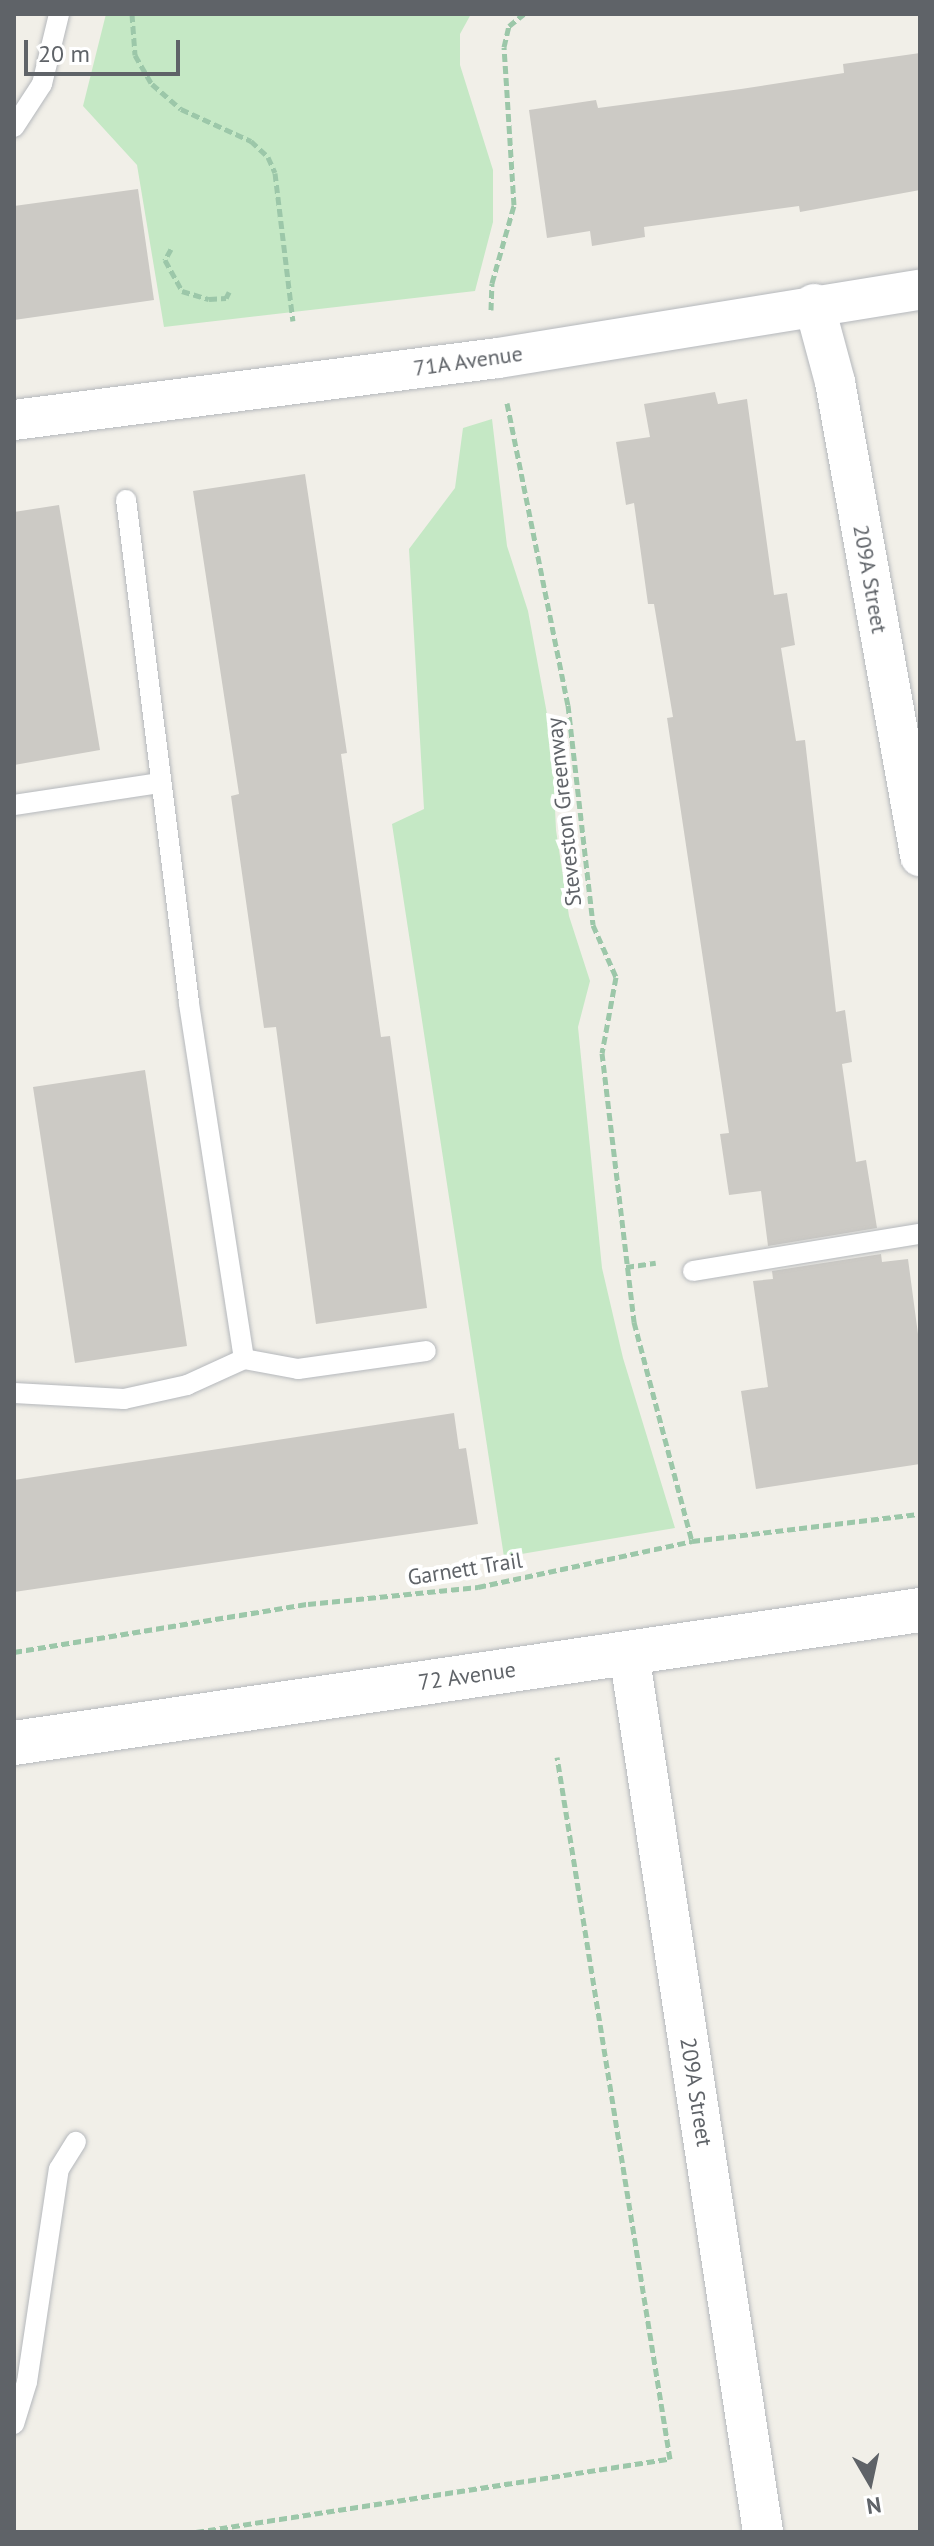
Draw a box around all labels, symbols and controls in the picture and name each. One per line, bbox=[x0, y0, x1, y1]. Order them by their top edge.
scale bar bbox=[28, 24, 184, 74]
text: 20 m bbox=[38, 38, 90, 69]
street label: 71A Avenue bbox=[411, 340, 525, 382]
street label: 209A Street bbox=[847, 522, 893, 636]
street label: Steveston Greenway bbox=[541, 716, 587, 908]
street label: Garnett Trail bbox=[405, 1547, 525, 1591]
street label: 72 Avenue bbox=[416, 1656, 518, 1696]
street label: 209A Street bbox=[674, 2035, 718, 2149]
north arrow bbox=[830, 2442, 910, 2522]
text: N bbox=[864, 2491, 883, 2521]

